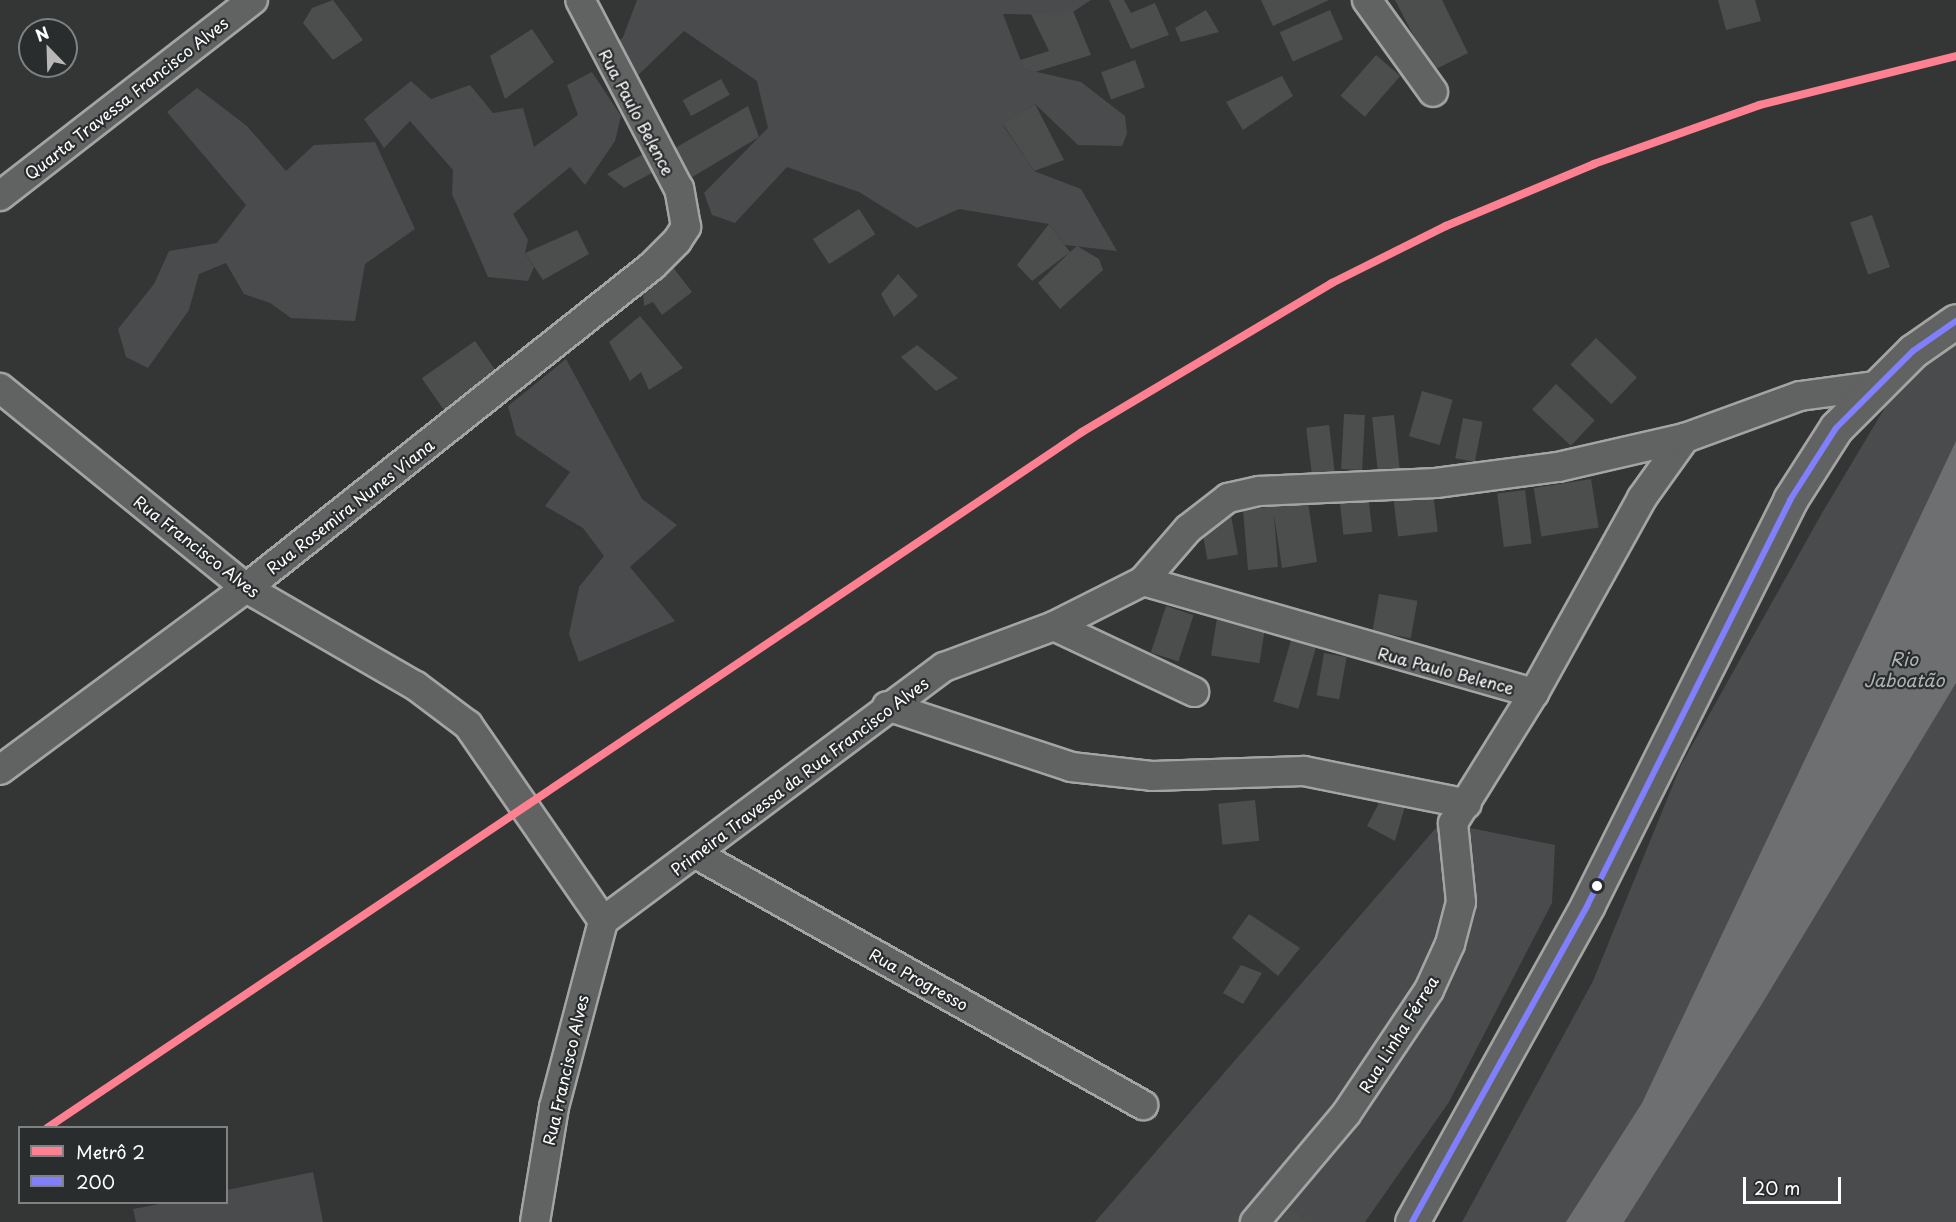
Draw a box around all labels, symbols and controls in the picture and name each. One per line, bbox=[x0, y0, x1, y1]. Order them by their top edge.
street label: Quarta Travessa Francisco Alves bbox=[20, 12, 232, 184]
north arrow bbox=[18, 18, 78, 78]
text: N bbox=[31, 20, 52, 47]
street label: Rua Paulo Belence bbox=[596, 45, 678, 179]
street label: Rua Rosemira Nunes Viana bbox=[261, 434, 439, 578]
street label: Rua Francisco Alves bbox=[130, 491, 264, 601]
street label: Rua Paulo Belence bbox=[1376, 643, 1516, 697]
water label: Rio Jaboatão bbox=[1864, 649, 1944, 692]
street label: Primeira Travessa da Rua Francisco Alves bbox=[665, 672, 933, 880]
unlabelled marker bbox=[1591, 880, 1603, 892]
street label: Rua Progresso bbox=[866, 944, 972, 1014]
street label: Rua Linha Férrea bbox=[1354, 972, 1442, 1096]
street label: Rua Francisco Alves bbox=[538, 993, 592, 1147]
legend bbox=[18, 1126, 228, 1204]
text: Metrô 2 bbox=[76, 1138, 145, 1165]
scale bar bbox=[1746, 1165, 1844, 1203]
text: 200 bbox=[76, 1168, 115, 1195]
text: 20 m bbox=[1754, 1174, 1800, 1201]

